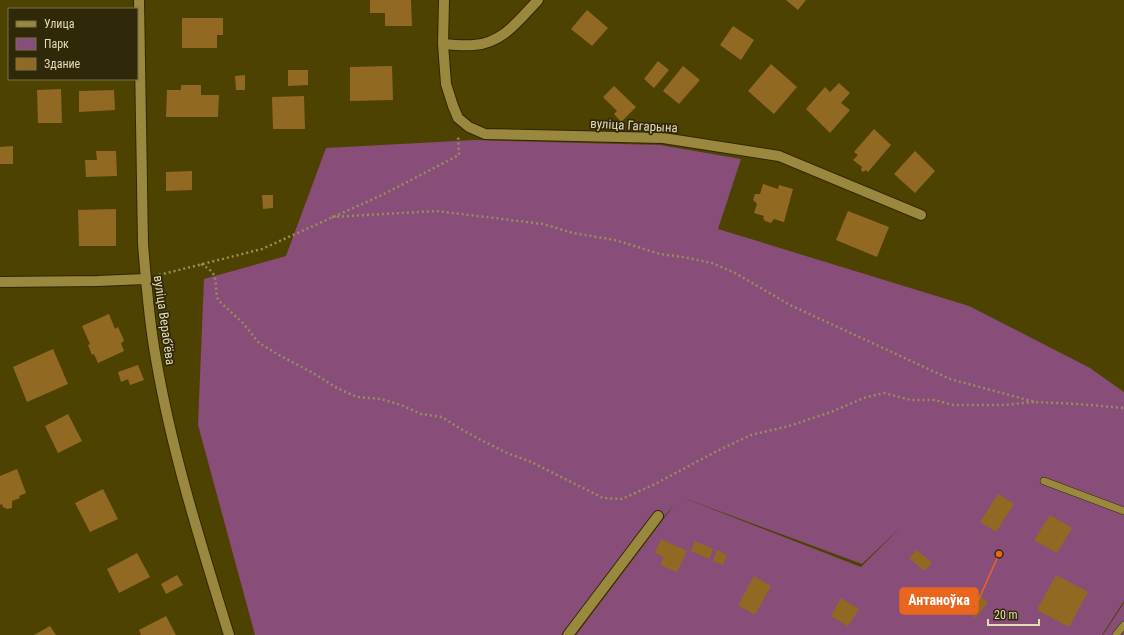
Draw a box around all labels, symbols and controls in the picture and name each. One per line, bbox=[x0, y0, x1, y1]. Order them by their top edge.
legend bbox=[8, 8, 138, 80]
text: Улица bbox=[44, 17, 75, 31]
text: Парк bbox=[44, 37, 69, 51]
text: Здание bbox=[44, 57, 81, 71]
street label: вуліца Гагарына bbox=[590, 116, 678, 135]
street label: вуліца Верабʼёва bbox=[151, 274, 178, 366]
callout: Антаноўка bbox=[900, 588, 978, 614]
text: Антаноўка bbox=[908, 592, 970, 608]
scale bar bbox=[988, 601, 1039, 627]
text: 20 m bbox=[994, 608, 1018, 622]

